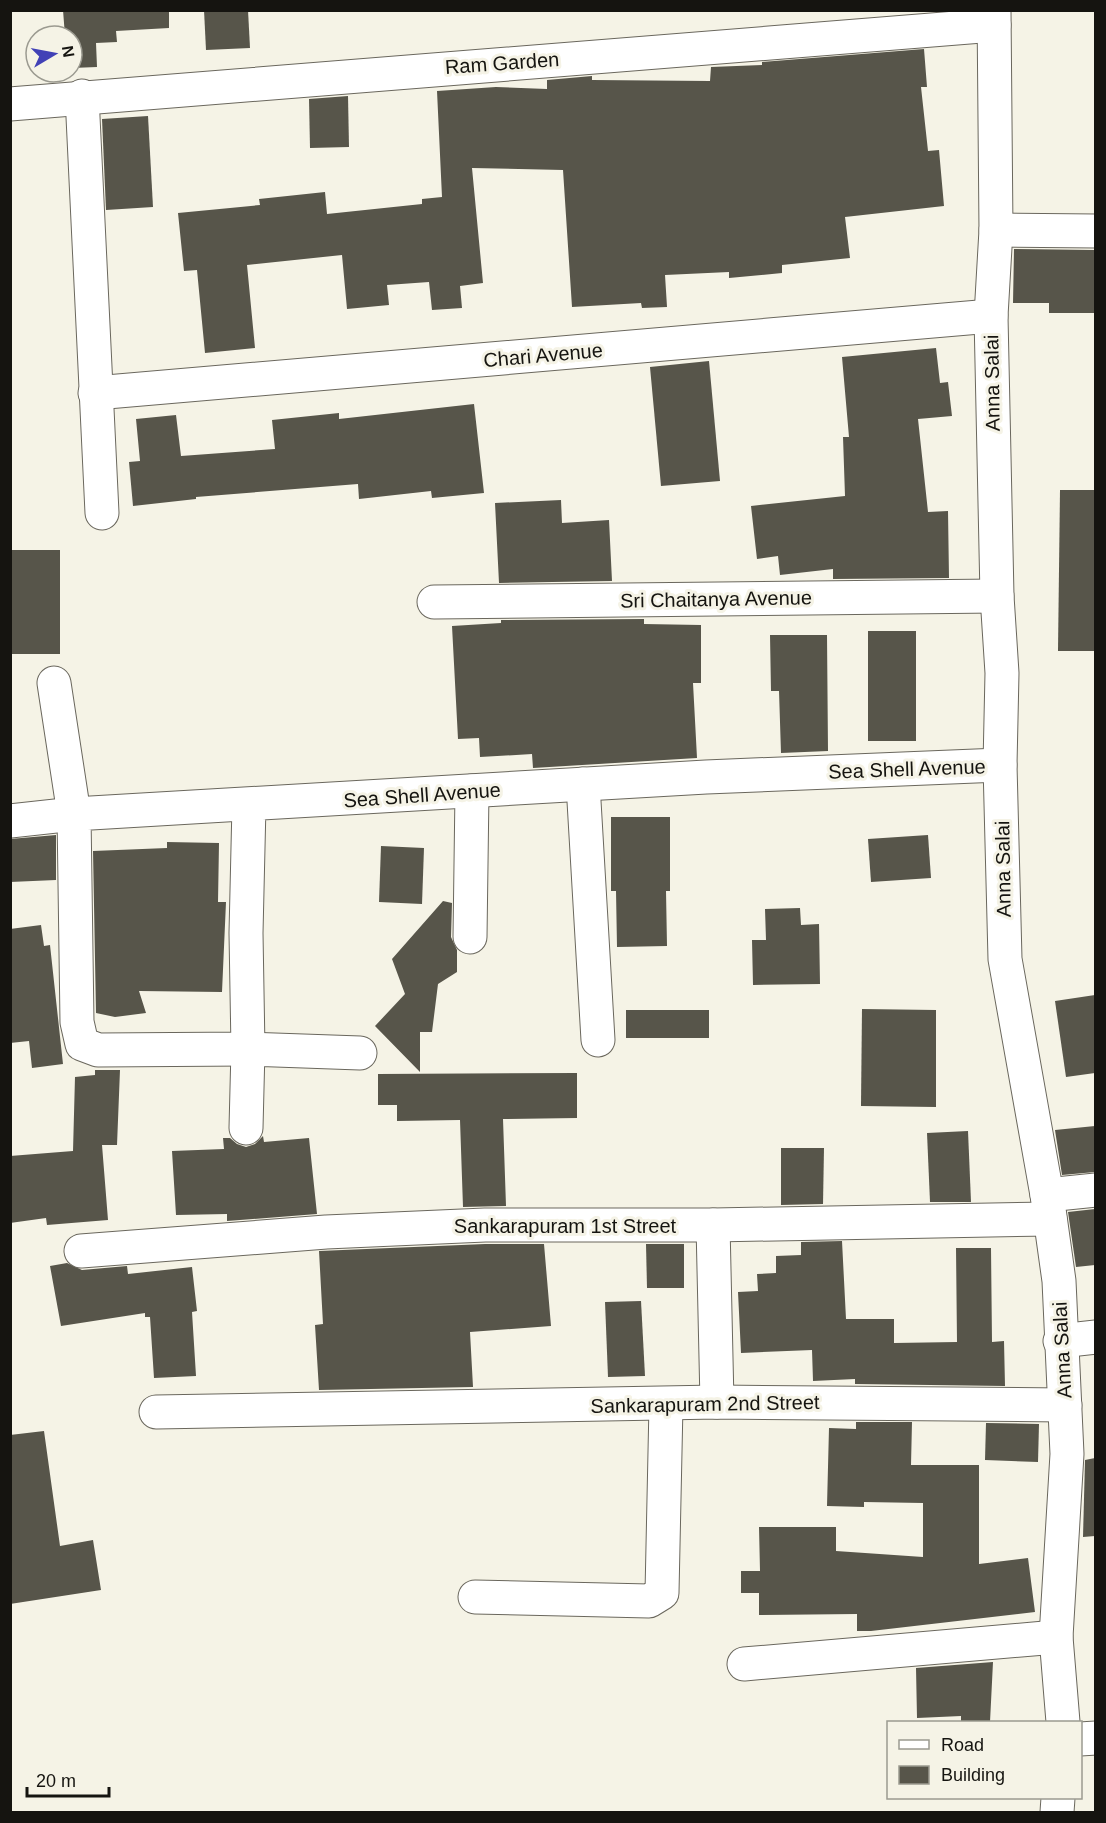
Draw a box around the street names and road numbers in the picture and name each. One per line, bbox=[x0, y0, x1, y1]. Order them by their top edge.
street label: Ram Garden bbox=[444, 48, 560, 78]
street label: Anna Salai bbox=[980, 334, 1004, 432]
street label: Chari Avenue bbox=[482, 339, 604, 371]
street label: Sri Chaitanya Avenue bbox=[620, 586, 812, 612]
street label: Sea Shell Avenue bbox=[828, 755, 986, 783]
street label: Sea Shell Avenue bbox=[343, 779, 501, 811]
street label: Anna Salai bbox=[991, 820, 1015, 918]
street label: Sankarapuram 1st Street bbox=[454, 1215, 677, 1237]
street label: Anna Salai bbox=[1048, 1301, 1076, 1399]
street label: Sankarapuram 2nd Street bbox=[590, 1391, 820, 1417]

